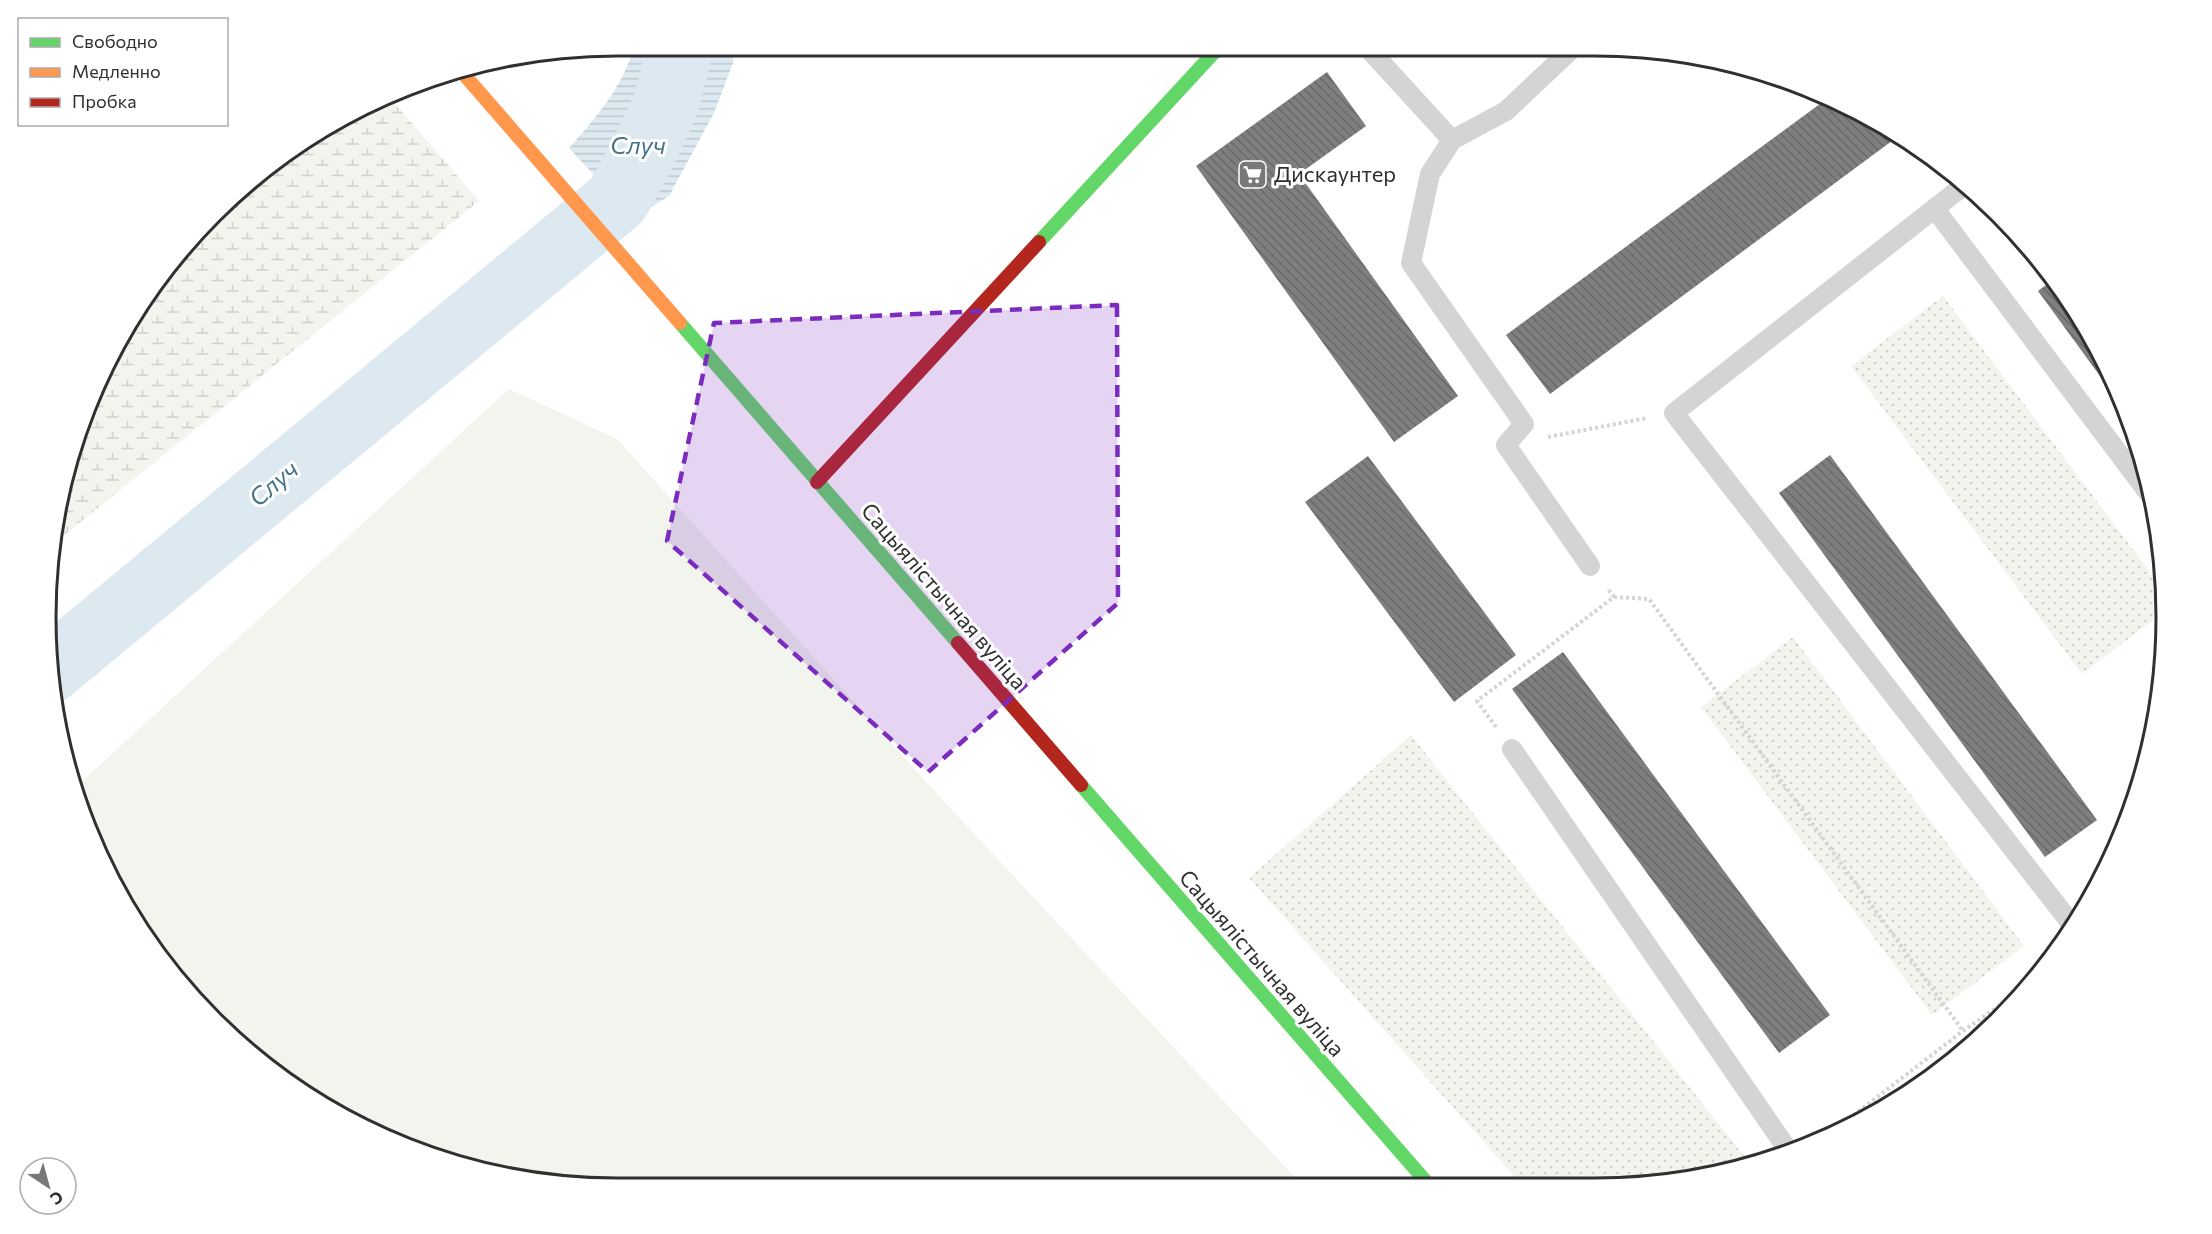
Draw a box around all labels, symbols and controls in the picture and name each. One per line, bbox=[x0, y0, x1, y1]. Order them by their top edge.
legend bbox=[18, 18, 228, 126]
text: Свободно bbox=[72, 30, 158, 52]
text: Медленно bbox=[72, 60, 161, 82]
text: Пробка bbox=[72, 90, 137, 112]
water label: Случ bbox=[610, 130, 666, 159]
supermarket icon: Дискаунтер bbox=[1237, 158, 1269, 190]
place label: Дискаунтер bbox=[1274, 160, 1396, 187]
water label: Случ bbox=[242, 454, 304, 512]
street label: Сацыялістычная вуліца bbox=[856, 497, 1033, 695]
street label: Сацыялістычная вуліца bbox=[1174, 864, 1351, 1062]
north arrow bbox=[18, 1156, 78, 1216]
text: С bbox=[47, 1188, 67, 1209]

